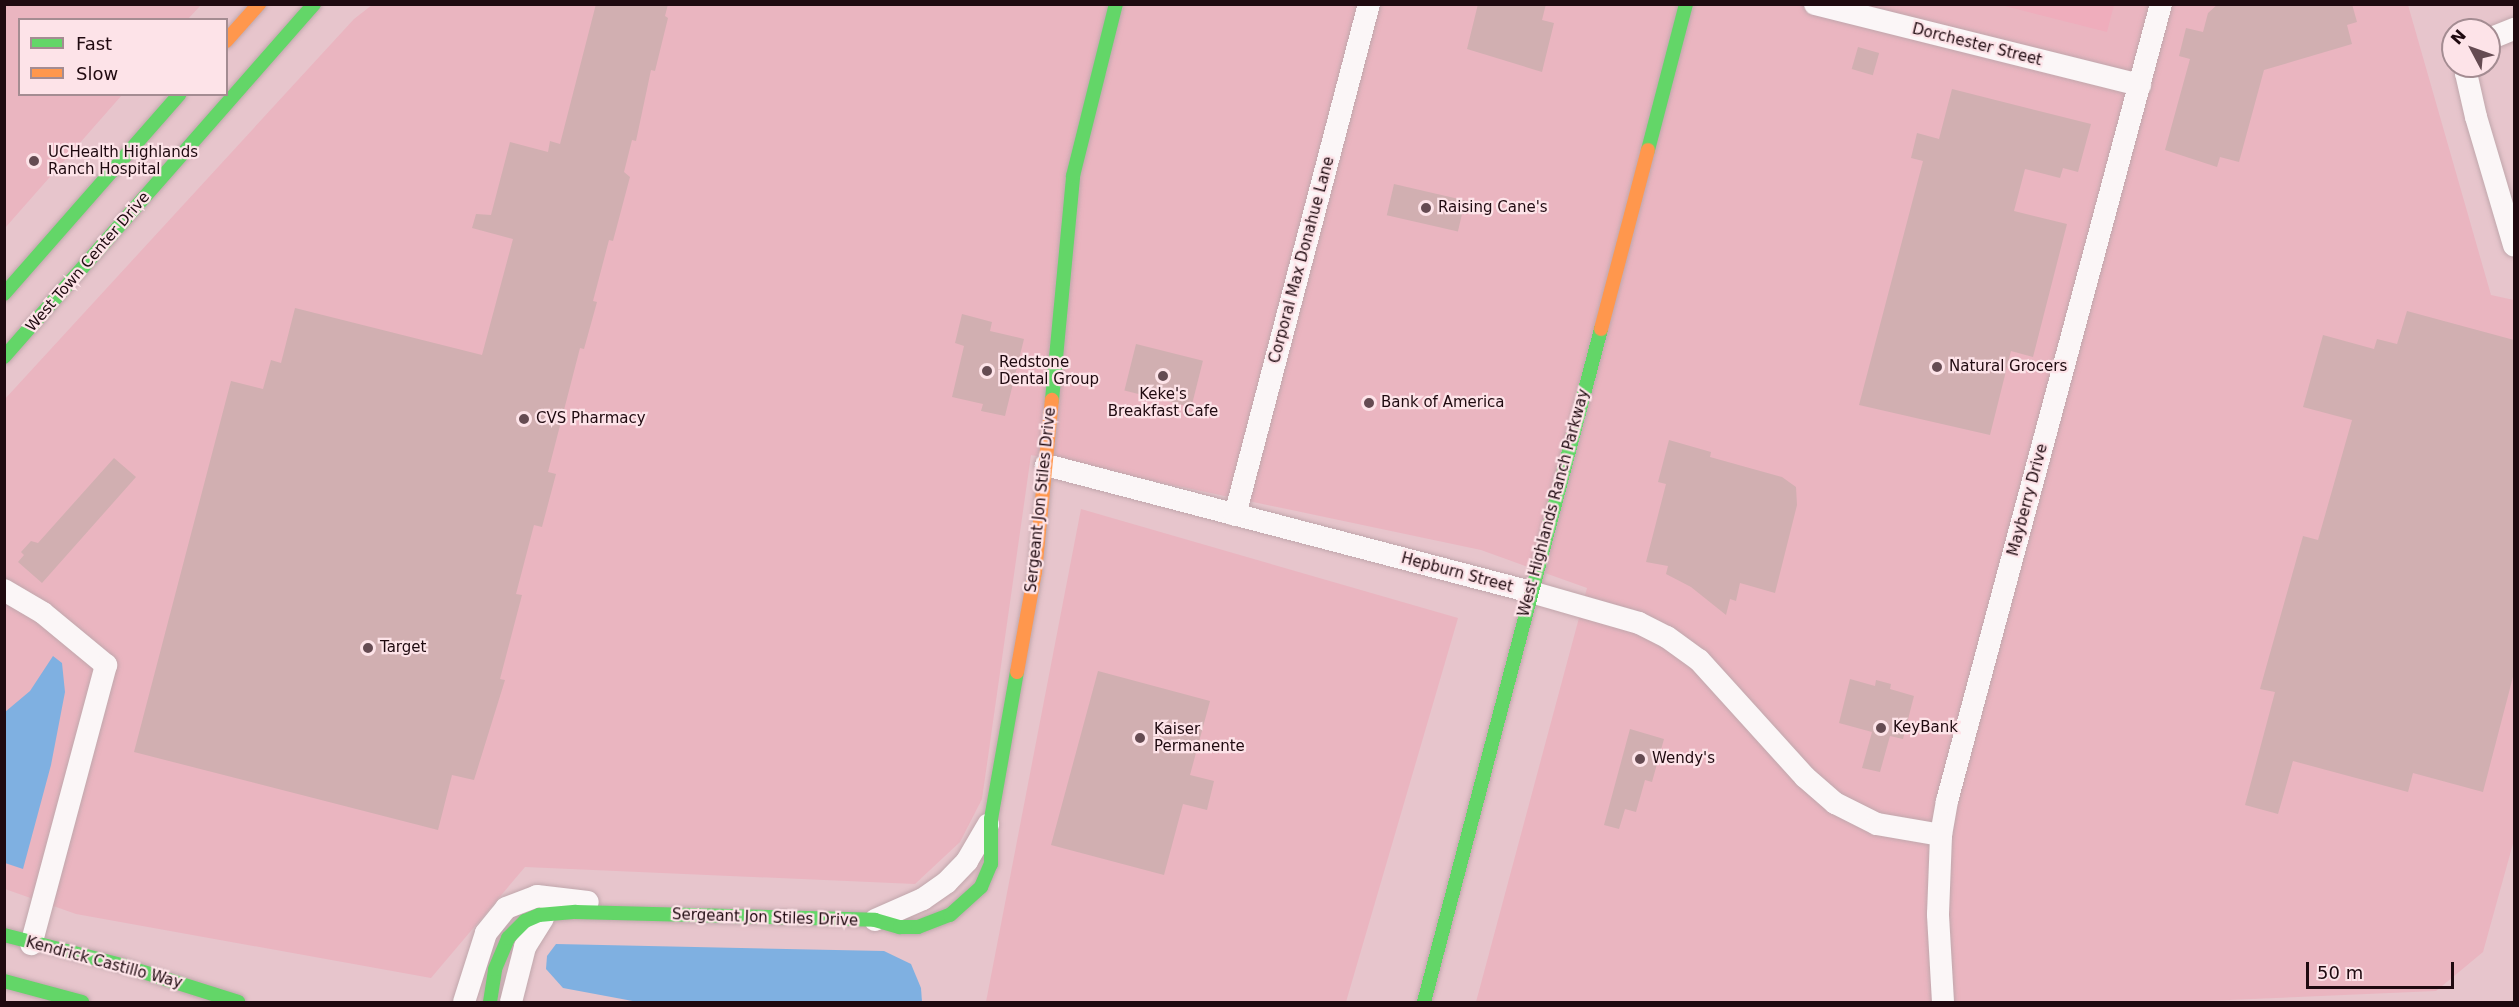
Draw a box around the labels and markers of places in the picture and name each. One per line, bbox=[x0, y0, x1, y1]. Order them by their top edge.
place label: UCHealth Highlands Ranch Hospital bbox=[48, 143, 198, 178]
marker: UCHealth Highlands Ranch Hospital bbox=[25, 152, 43, 170]
place label: Raising Cane's bbox=[1438, 199, 1548, 217]
marker: Raising Cane's bbox=[1419, 201, 1433, 215]
place label: Redstone Dental Group bbox=[999, 353, 1099, 388]
place label: Natural Grocers bbox=[1949, 358, 2067, 376]
marker: Natural Grocers bbox=[1930, 360, 1944, 374]
marker: Redstone Dental Group bbox=[980, 364, 994, 378]
marker: Keke's Breakfast Cafe bbox=[1156, 369, 1170, 383]
place label: Keke's Breakfast Cafe bbox=[1108, 385, 1218, 420]
place label: Bank of America bbox=[1381, 394, 1505, 412]
marker: Bank of America bbox=[1362, 396, 1376, 410]
place label: CVS Pharmacy bbox=[536, 410, 646, 428]
marker: CVS Pharmacy bbox=[517, 412, 531, 426]
place label: Target bbox=[380, 639, 426, 657]
marker: Target bbox=[361, 641, 375, 655]
place label: KeyBank bbox=[1893, 719, 1958, 737]
place label: Kaiser Permanente bbox=[1154, 720, 1245, 755]
marker: KeyBank bbox=[1874, 721, 1888, 735]
marker: Kaiser Permanente bbox=[1131, 729, 1149, 747]
place label: Wendy's bbox=[1652, 750, 1715, 768]
marker: Wendy's bbox=[1633, 752, 1647, 766]

